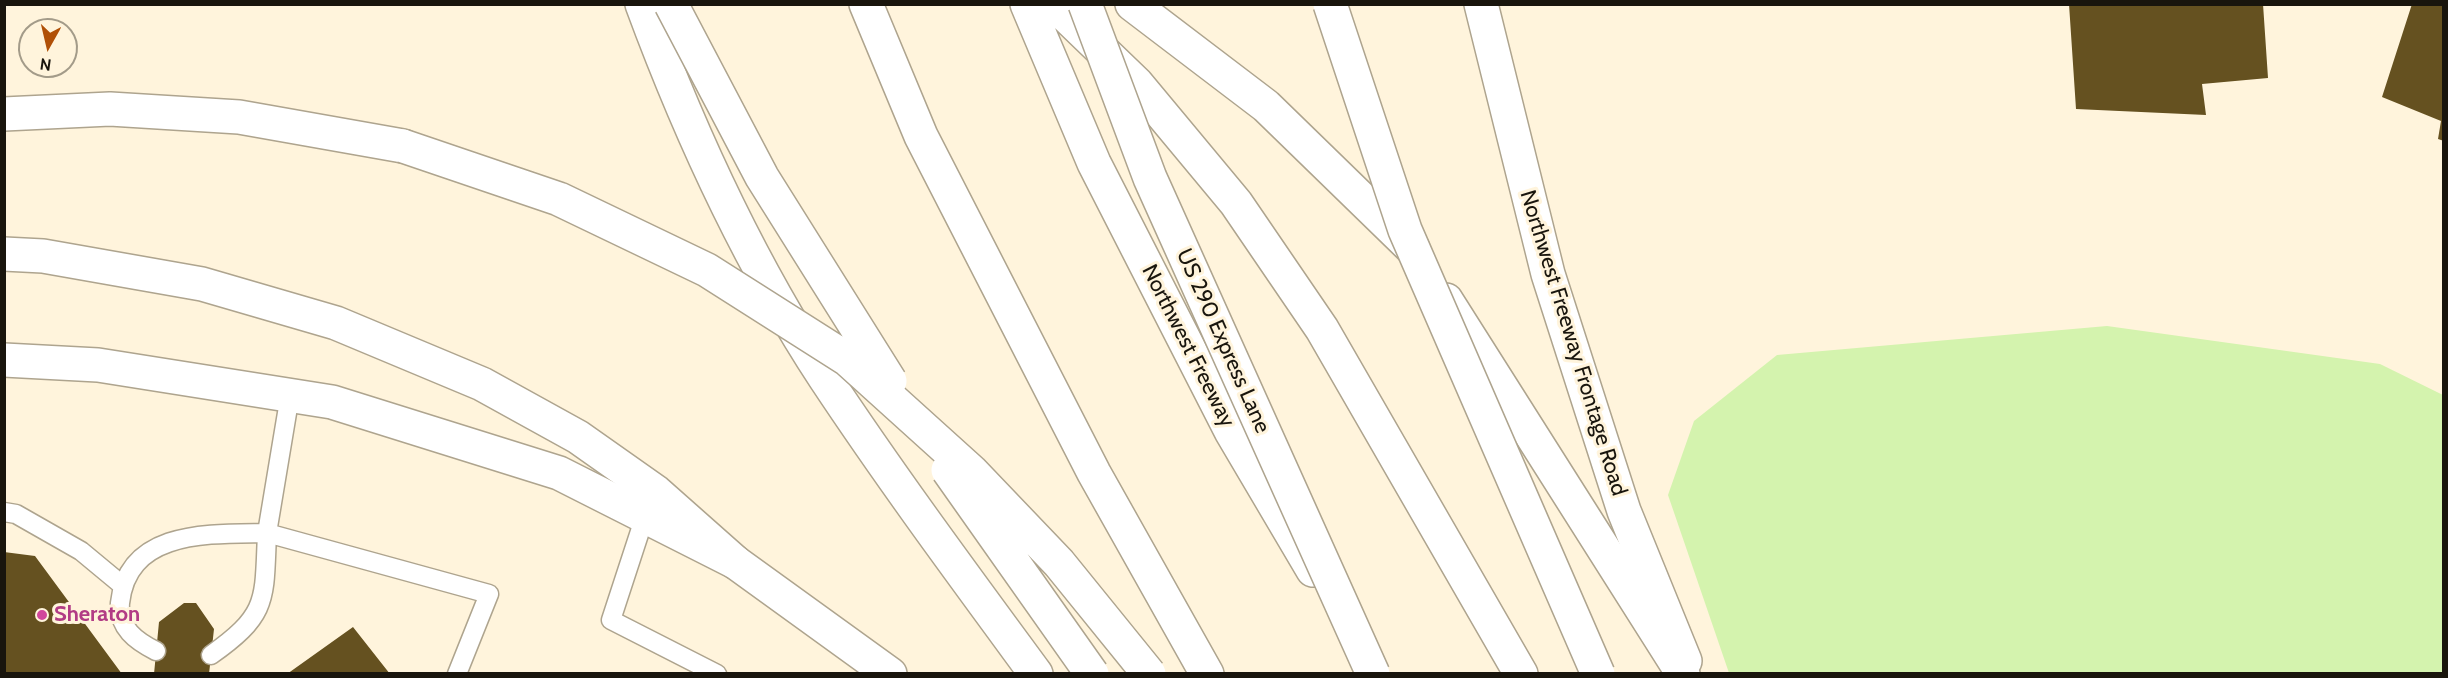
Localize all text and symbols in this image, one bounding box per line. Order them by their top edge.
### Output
north arrow [18,18,78,78]
text: N [39,54,53,75]
street label: Northwest Freeway Frontage Road [1514,187,1632,499]
street label: US 290 Express Lane [1170,245,1276,437]
street label: Northwest Freeway [1136,260,1240,432]
place label: Sheraton [54,602,140,628]
marker: Sheraton [35,608,49,622]

